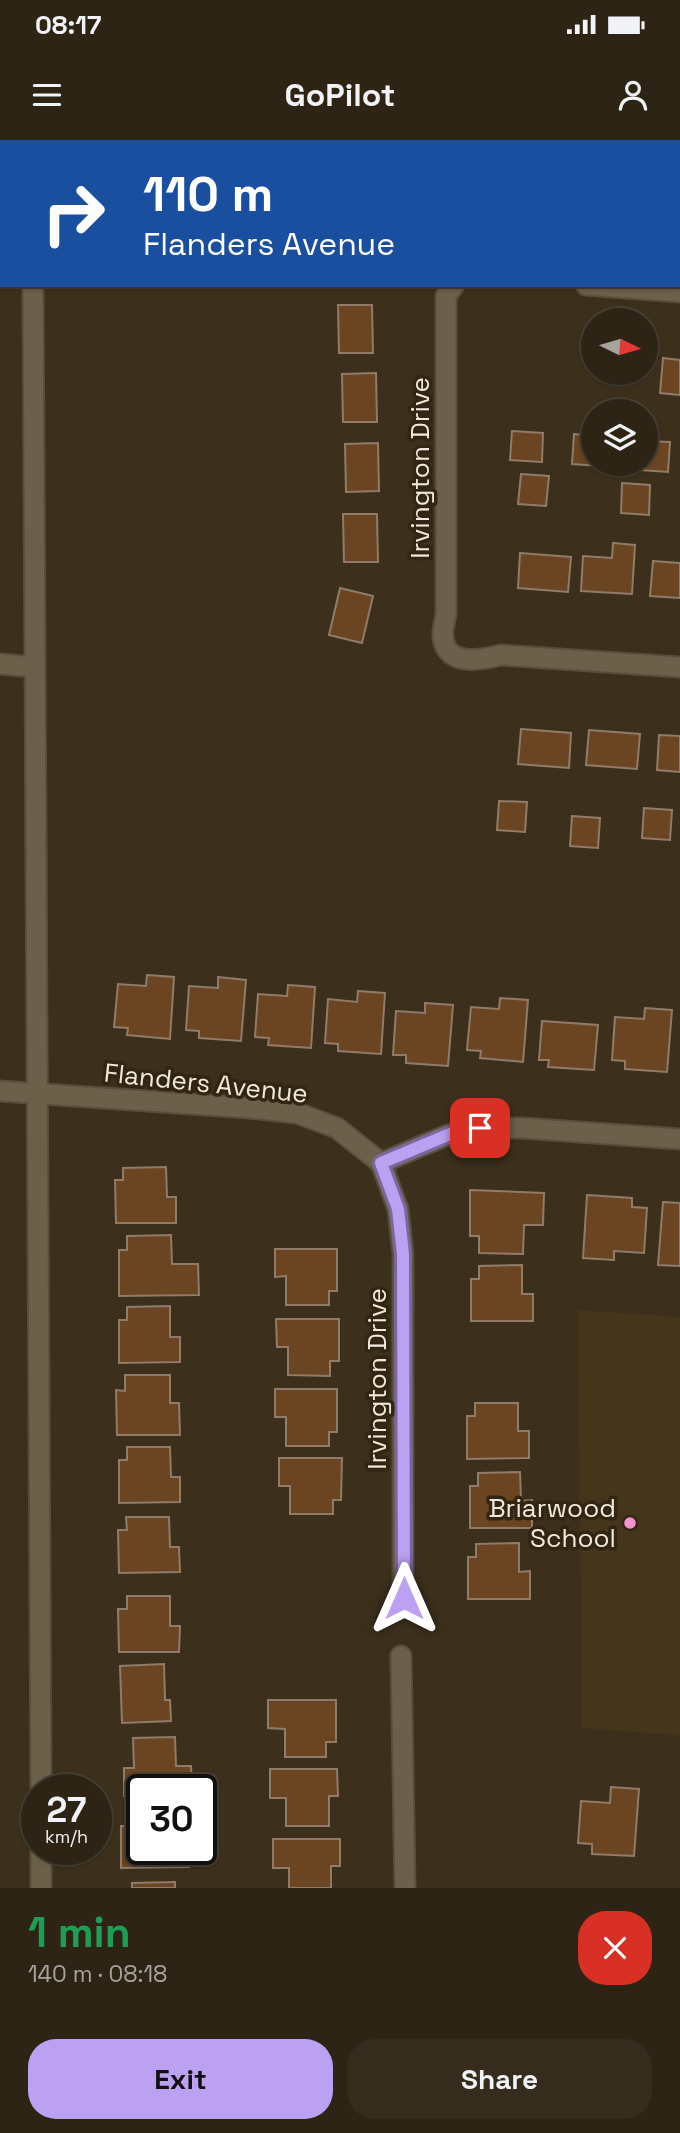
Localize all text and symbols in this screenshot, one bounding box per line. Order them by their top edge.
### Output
text: 08:17 [35,8,101,42]
text: GoPilot [285,75,395,115]
icon: menu [28,76,66,114]
icon: person [614,76,652,114]
text: 110 m [143,163,273,225]
icon: right [28,168,119,259]
text: Flanders Avenue [143,224,395,264]
north arrow [581,308,658,385]
map controls [581,308,658,476]
street label: Irvington Drive [403,377,437,559]
button: layers [581,399,658,476]
street label: Flanders Avenue [102,1055,310,1111]
pin [450,1098,510,1158]
icon: arrive [461,1109,499,1147]
street label: Irvington Drive [360,1288,394,1470]
place label: Briarwood School [488,1491,616,1555]
marker: Briarwood School [622,1515,638,1531]
position arrow [367,1561,441,1635]
speed limit sign: 30 [126,1774,217,1865]
text: 27 [47,1788,86,1832]
text: km/h [45,1825,88,1848]
text: 1 min [28,1906,131,1959]
button: close [578,1911,652,1985]
text: 140 m · 08:18 [28,1959,167,1989]
button: Exit [28,2039,333,2119]
button: Share [347,2039,652,2119]

